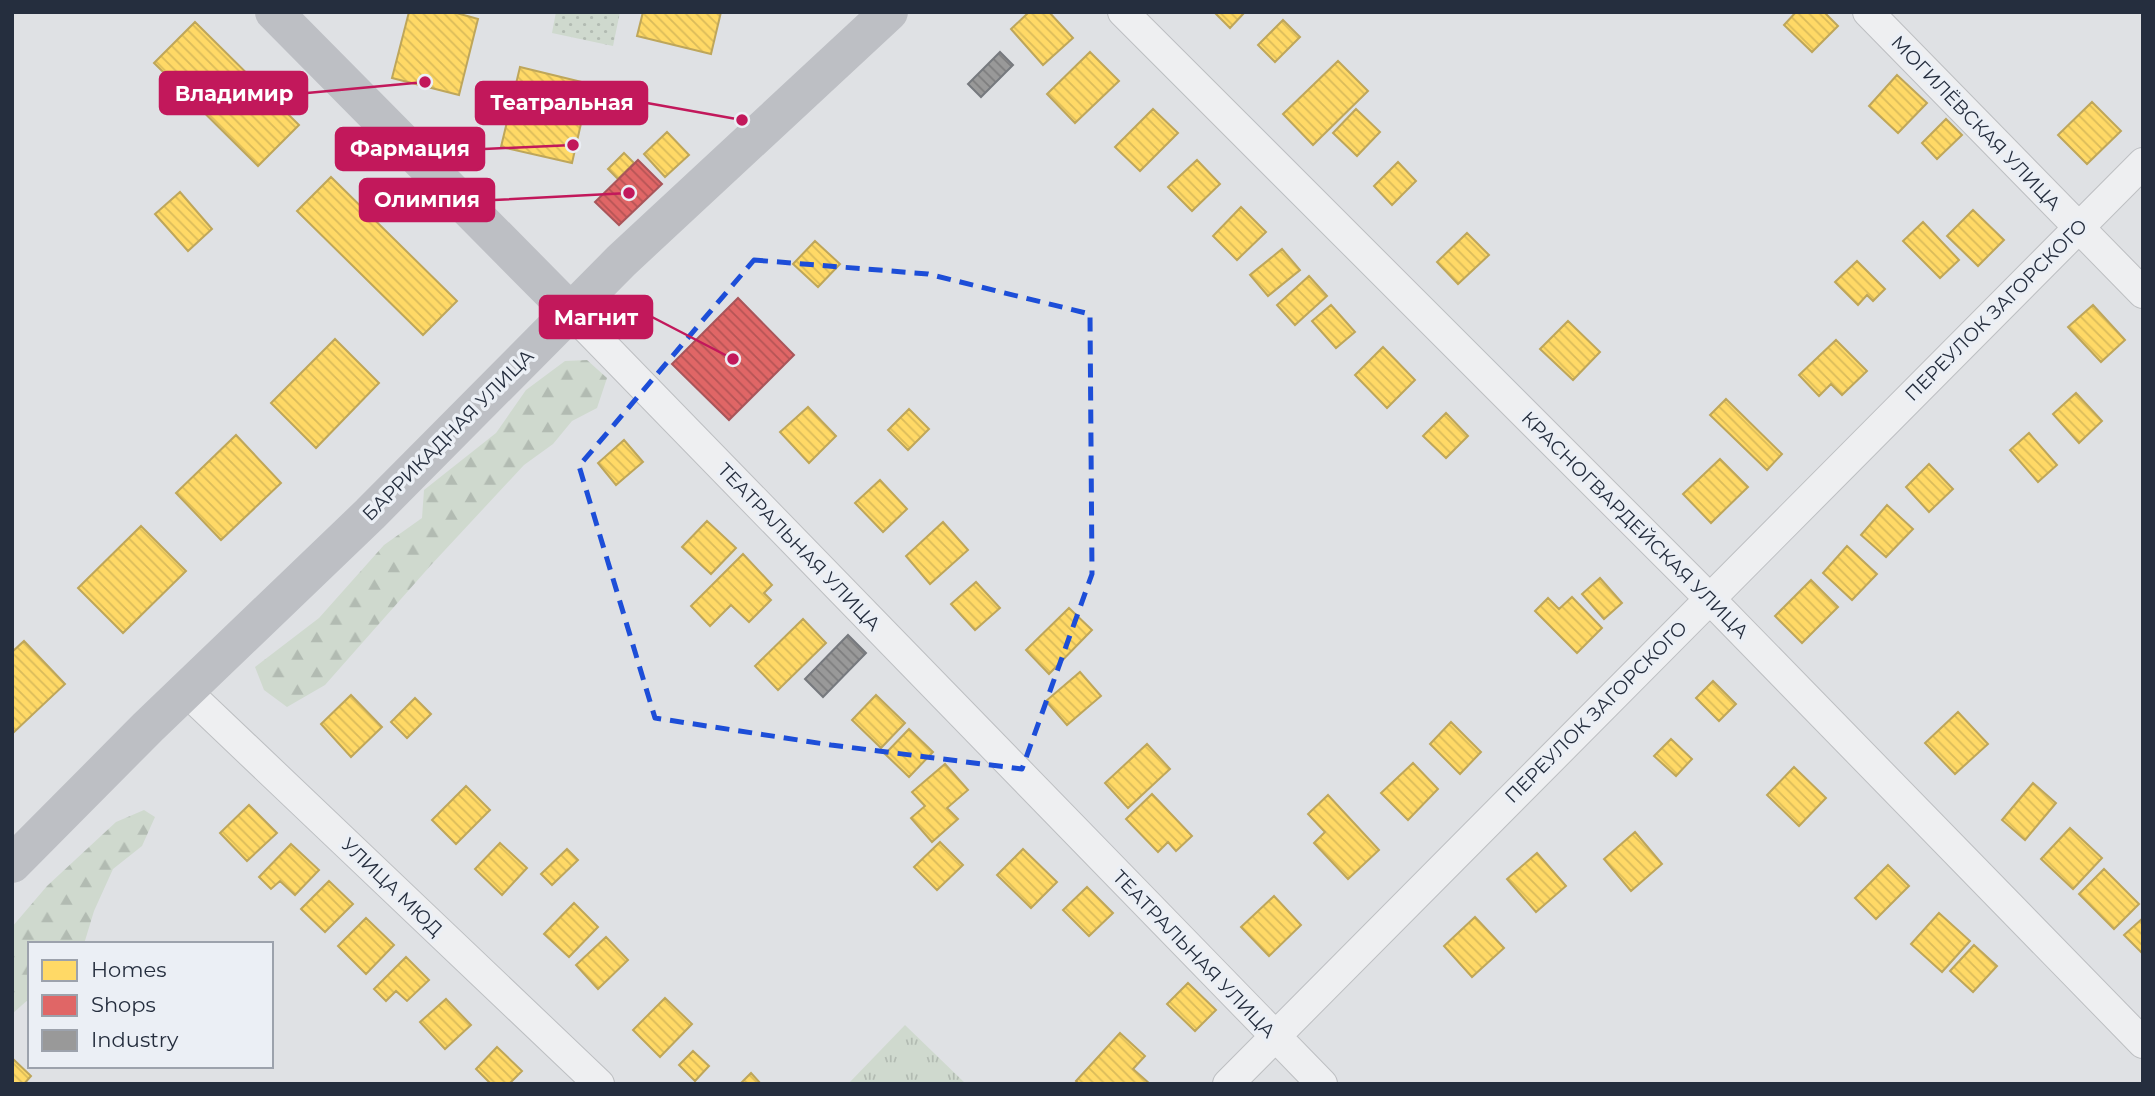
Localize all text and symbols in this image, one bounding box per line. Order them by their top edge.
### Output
street label: МОГИЛЁВСКАЯ УЛИЦА [1886,31,2066,215]
callout: Владимир [160,72,307,114]
text: Владимир [175,81,293,106]
callout: Театральная [476,82,647,124]
text: Театральная [490,90,634,115]
callout: Фармация [336,128,484,170]
text: Фармация [350,136,470,161]
callout: Олимпия [360,179,494,221]
text: Олимпия [374,187,480,212]
street label: ПЕРЕУЛОК ЗАГОРСКОГО [1900,214,2092,406]
callout: Магнит [540,296,652,338]
text: Магнит [554,305,639,330]
street label: БАРРИКАДНАЯ УЛИЦА [357,344,539,526]
street label: КРАСНОГВАРДЕЙСКАЯ УЛИЦА [1517,407,1753,643]
street label: ТЕАТРАЛЬНАЯ УЛИЦА [713,458,885,636]
street label: ПЕРЕУЛОК ЗАГОРСКОГО [1500,616,1692,808]
street label: УЛИЦА МЮД [337,833,447,941]
street label: ТЕАТРАЛЬНАЯ УЛИЦА [1108,865,1280,1043]
legend [28,942,273,1068]
text: Homes [91,957,166,982]
text: Shops [91,992,156,1017]
text: Industry [91,1027,179,1052]

